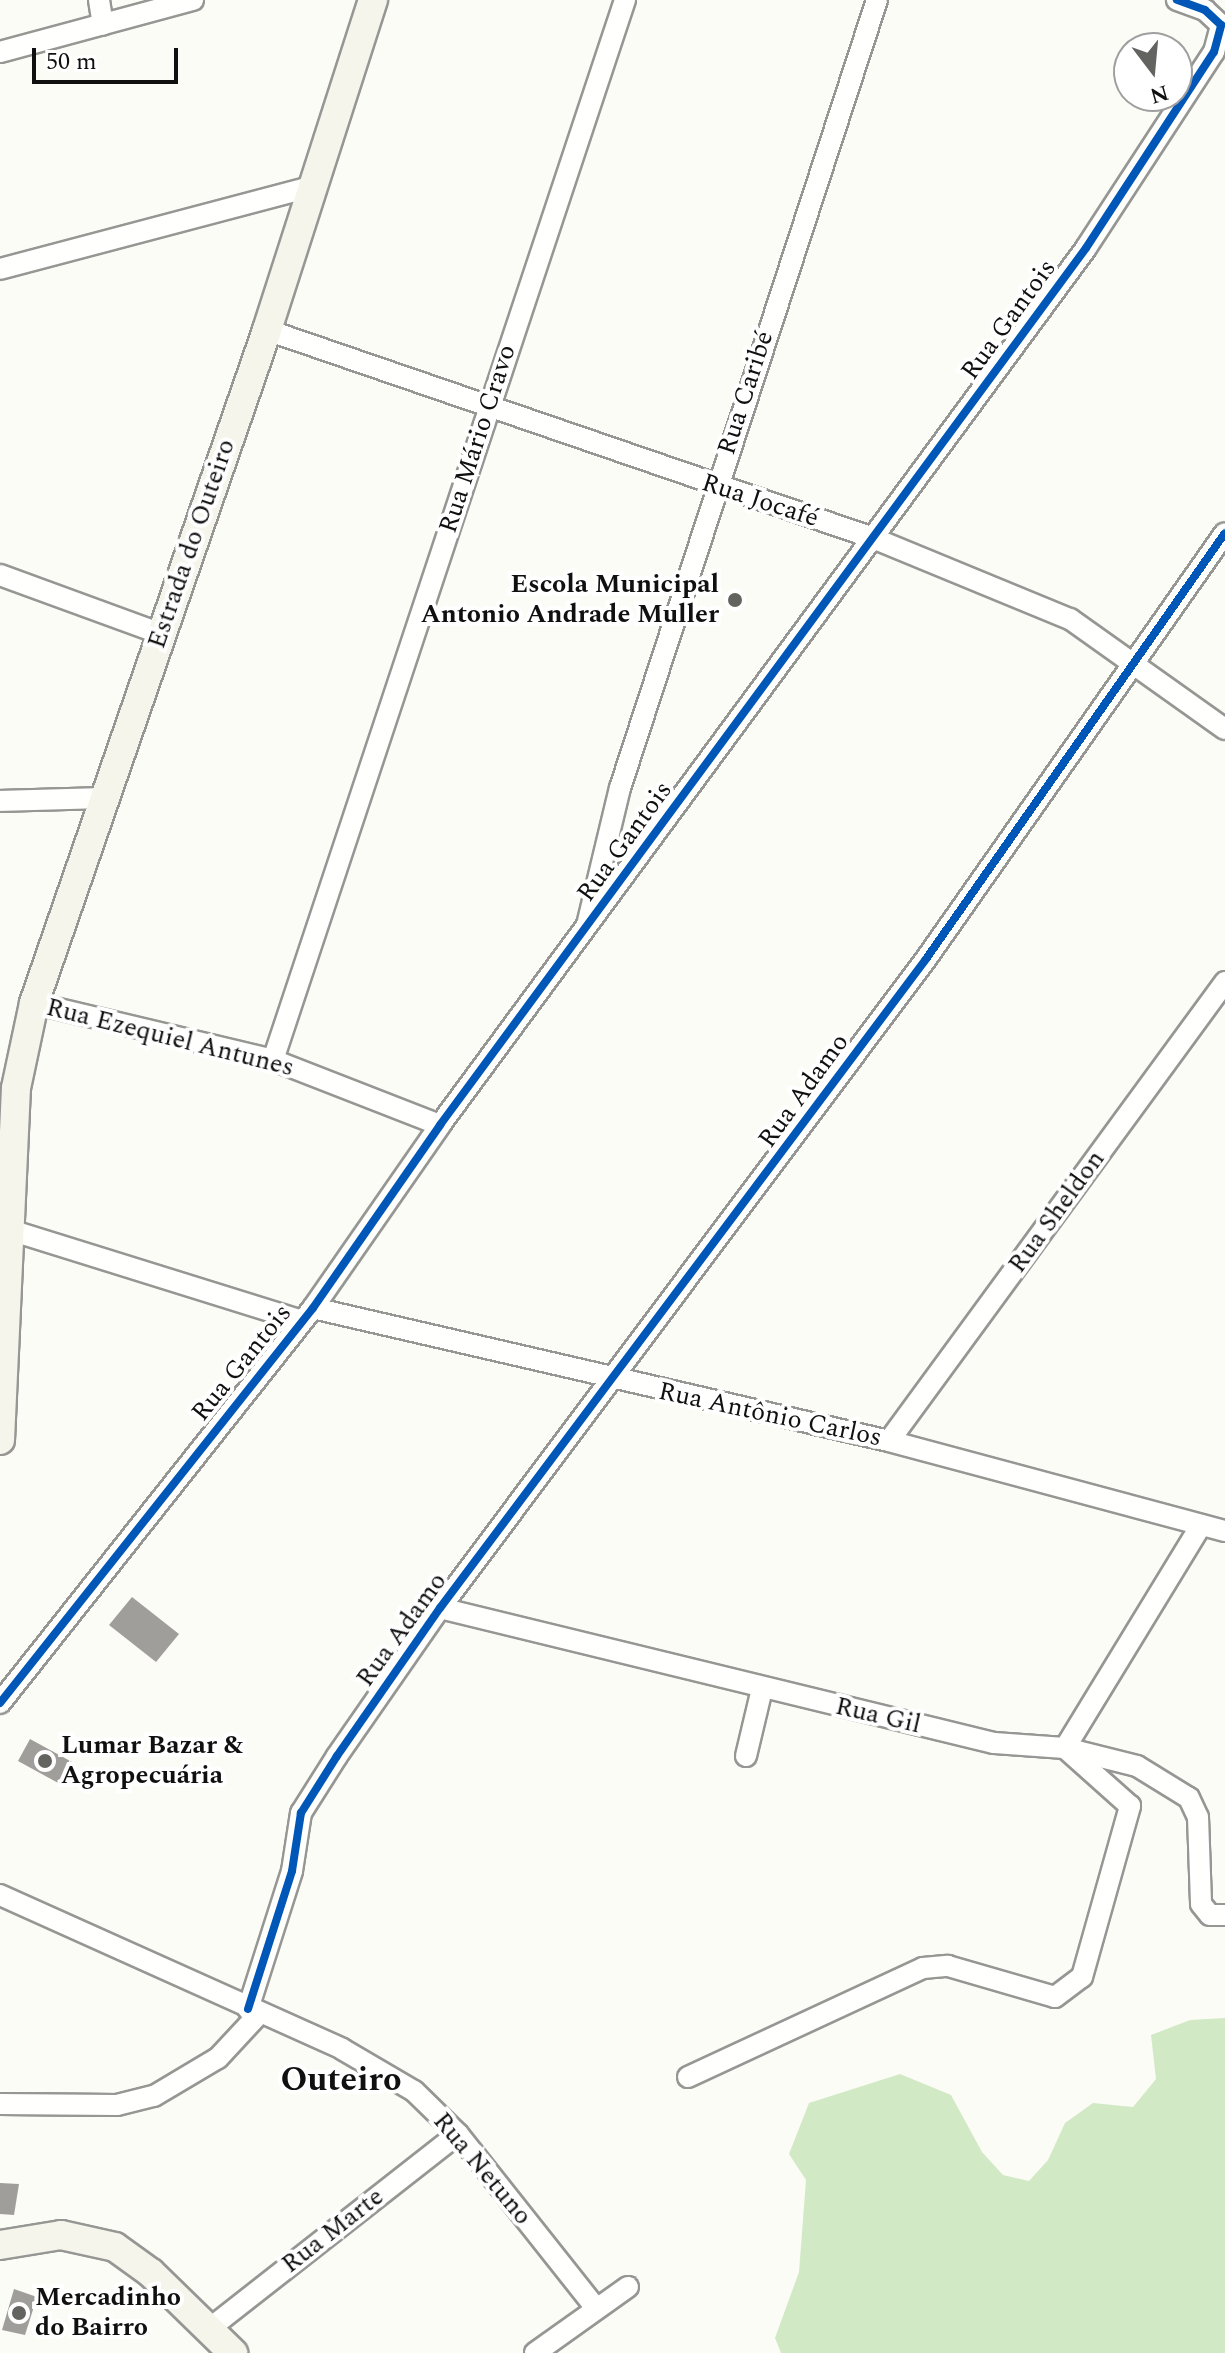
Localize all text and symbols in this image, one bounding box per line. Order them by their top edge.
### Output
scale bar [36,32,182,82]
north arrow [1113,32,1193,112]
text: 50 m [46,44,97,80]
text: N [1146,75,1172,112]
street label: Rua Gantois [955,254,1063,386]
street label: Rua Caribé [711,327,781,459]
street label: Rua Mário Cravo [433,341,523,537]
street label: Estrada do Outeiro [142,435,242,653]
street label: Rua Jocafé [698,467,822,535]
place label: Escola Municipal Antonio Andrade Muller [421,569,719,630]
marker: Escola Municipal Antonio Andrade Muller [726,591,744,609]
street label: Rua Gantois [571,776,679,908]
street label: Rua Ezequiel Antunes [43,992,297,1084]
street label: Rua Adamo [752,1028,856,1154]
street label: Rua Sheldon [1002,1145,1112,1279]
street label: Rua Gantois [185,1298,299,1428]
street label: Rua Antônio Carlos [656,1376,884,1454]
street label: Rua Adamo [350,1567,454,1693]
street label: Rua Gil [832,1691,924,1741]
place label: Lumar Bazar & Agropecuária [61,1730,243,1792]
marker: Lumar Bazar & Agropecuária [36,1752,54,1770]
district label: Outeiro [280,2061,402,2101]
street label: Rua Netuno [426,2106,538,2232]
street label: Rua Marte [276,2182,390,2280]
place label: Mercadinho do Bairro [35,2282,181,2344]
marker: Mercadinho do Bairro [10,2304,28,2322]

